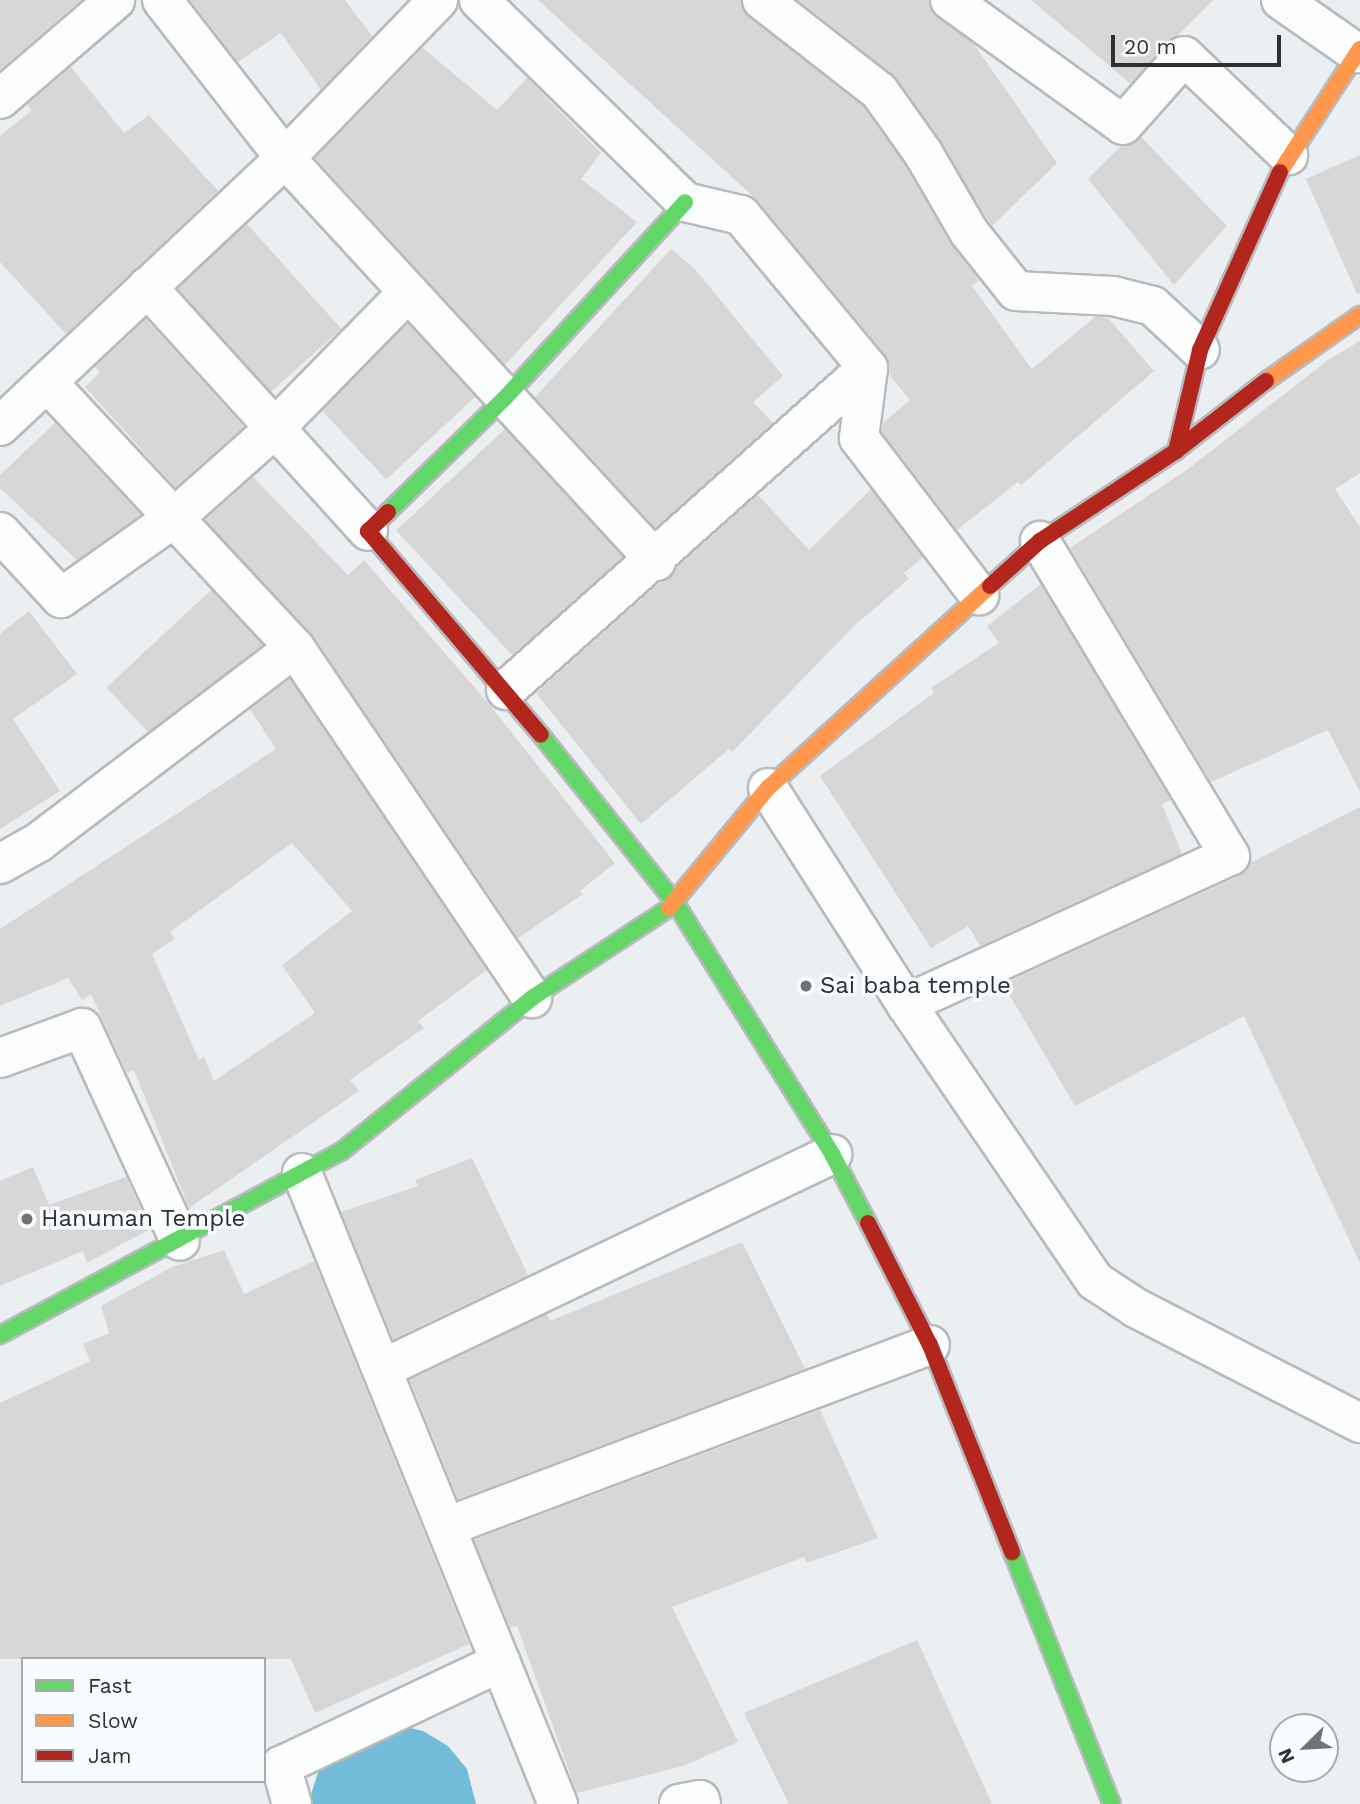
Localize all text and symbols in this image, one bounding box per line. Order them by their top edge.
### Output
scale bar [1115,21,1285,65]
text: 20 m [1124,34,1176,59]
place label: Sai baba temple [820,972,1012,1000]
marker: Sai baba temple [798,978,814,994]
place label: Hanuman Temple [41,1205,246,1233]
marker: Hanuman Temple [19,1211,35,1227]
legend [21,1657,266,1783]
text: Fast [88,1673,132,1698]
text: Slow [88,1708,138,1733]
north arrow [1269,1713,1339,1783]
text: Jam [88,1743,131,1768]
text: N [1273,1745,1300,1767]

